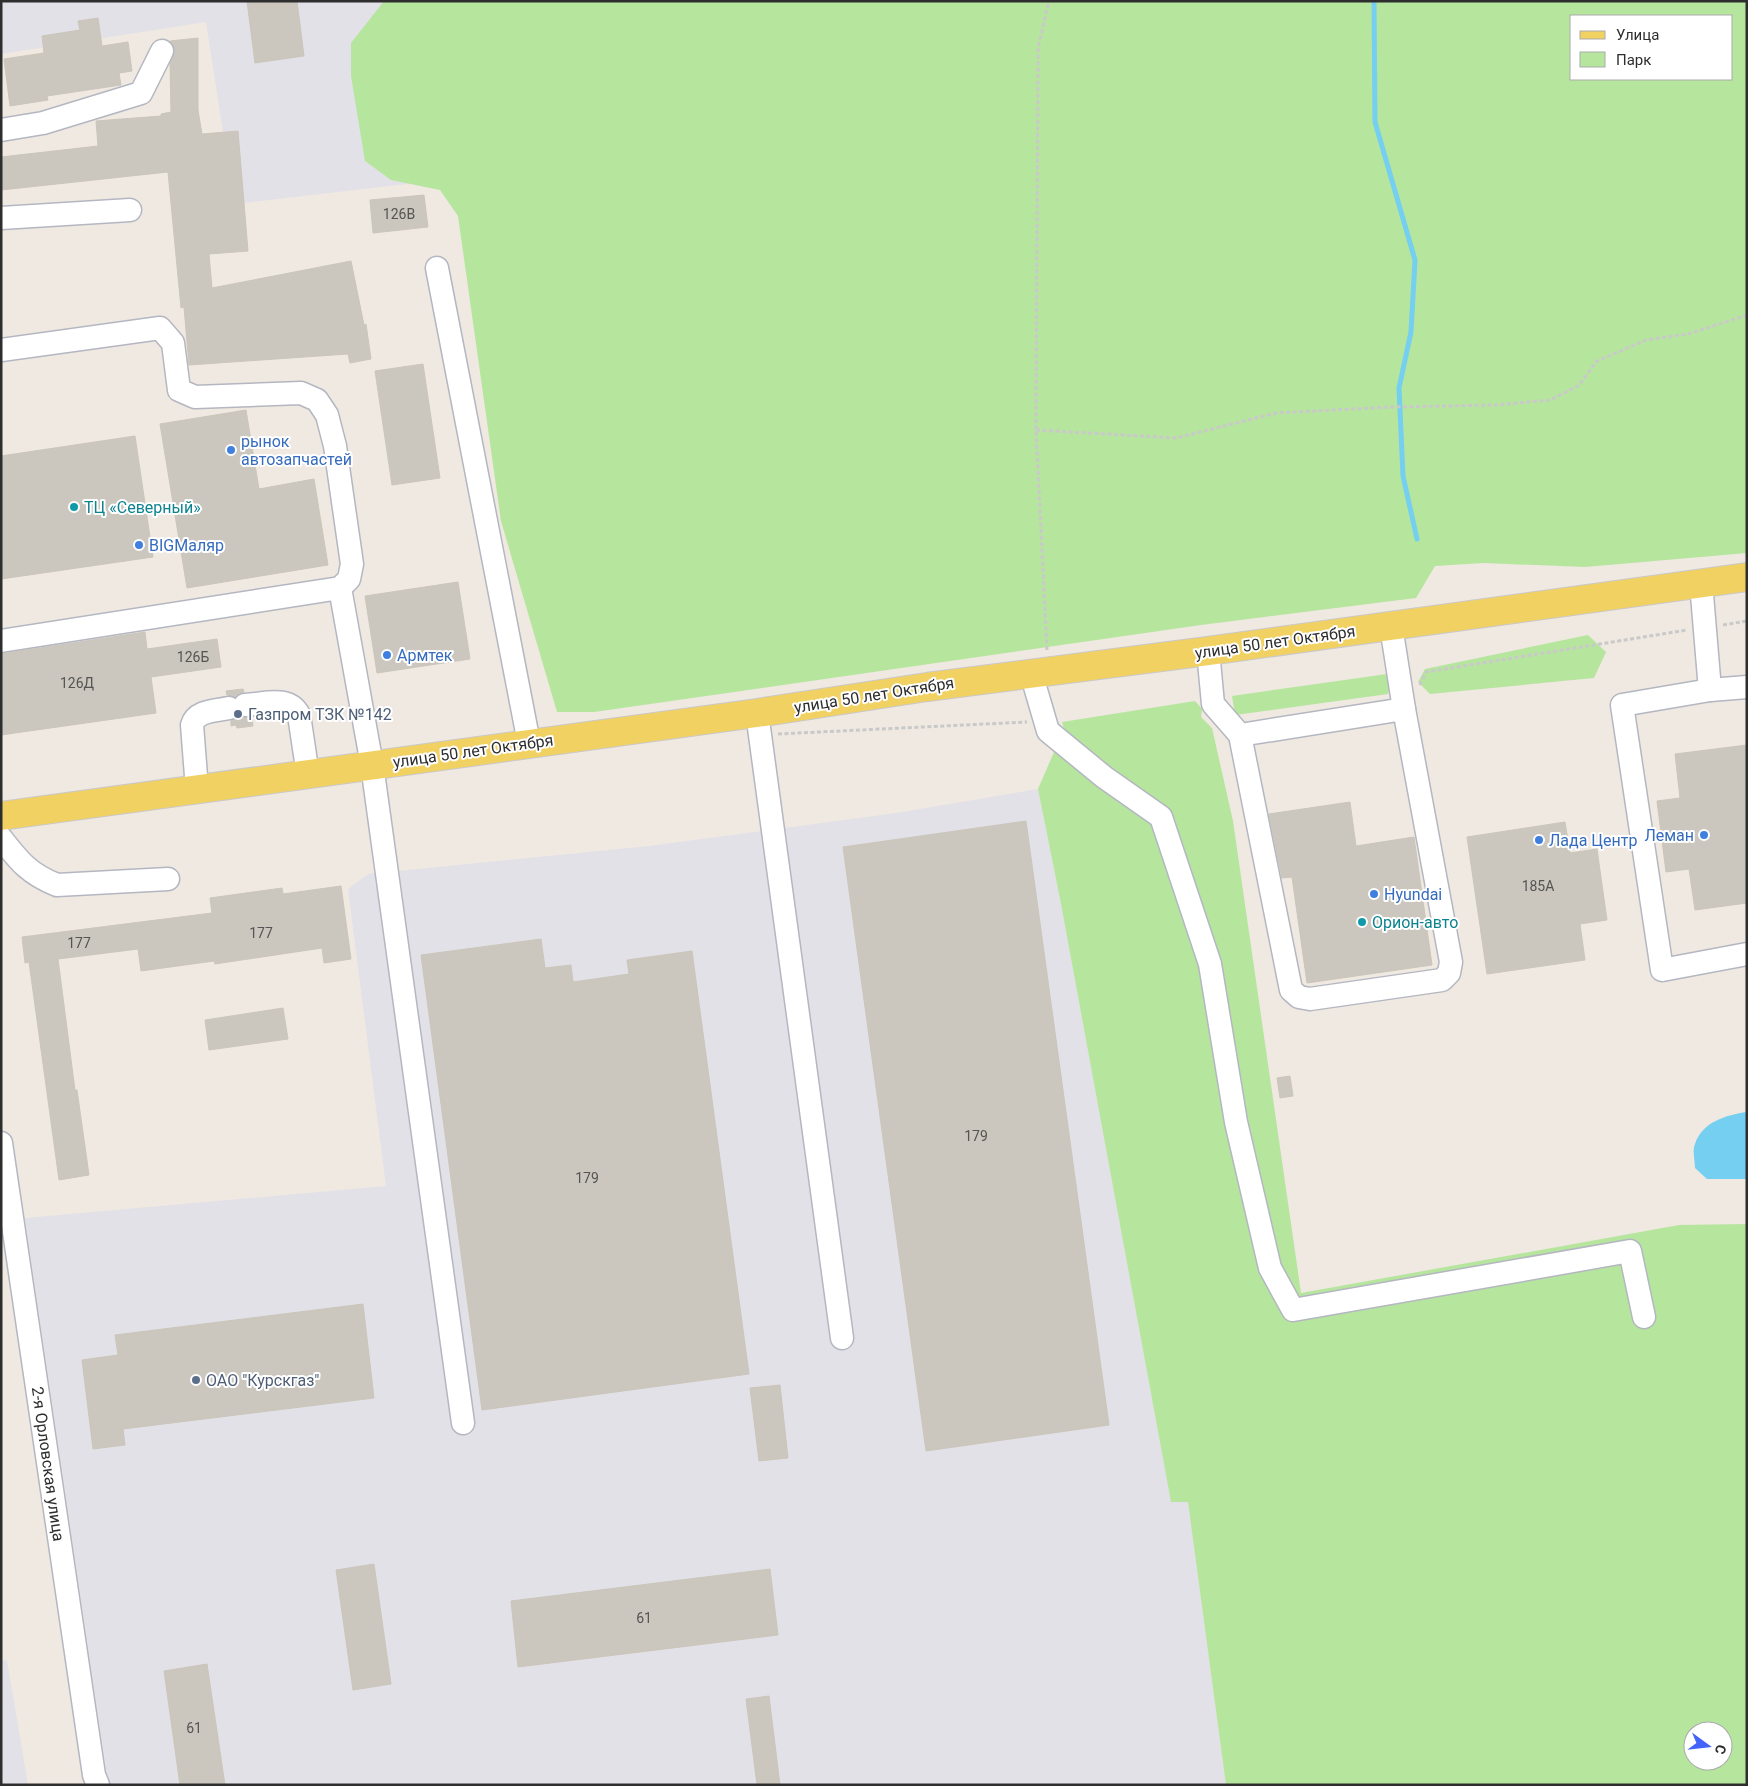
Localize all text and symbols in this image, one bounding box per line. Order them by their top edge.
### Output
legend [1570,15,1733,80]
text: Улица [1616,26,1659,44]
text: Парк [1616,51,1651,69]
house number: 126В [383,206,415,222]
place label: рынок автозапчастей [241,432,352,469]
marker: рынок автозапчастей [225,444,237,456]
place label: ТЦ «Северный» [84,498,201,517]
marker: ТЦ «Северный» [68,501,80,513]
place label: BIGМаляр [149,536,224,555]
marker: BIGМаляр [133,539,145,551]
street label: улица 50 лет Октября [1194,621,1356,663]
place label: Армтек [397,646,453,665]
house number: 126Б [177,649,209,665]
marker: Армтек [381,649,393,661]
street label: улица 50 лет Октября [793,673,955,717]
house number: 126Д [60,675,95,691]
place label: Газпром ТЗК №142 [248,705,392,724]
marker: Газпром ТЗК №142 [232,708,244,720]
street label: улица 50 лет Октября [392,730,554,772]
place label: Леман [1644,826,1694,845]
marker: Леман [1698,829,1710,841]
place label: Лада Центр [1549,831,1637,850]
marker: Лада Центр [1533,834,1545,846]
house number: 185А [1522,878,1554,894]
place label: Hyundai [1384,885,1442,904]
marker: Hyundai [1368,888,1380,900]
place label: Орион-авто [1372,913,1458,932]
marker: Орион-авто [1356,916,1368,928]
house number: 177 [249,925,273,941]
house number: 177 [67,935,91,951]
house number: 179 [964,1128,988,1144]
house number: 179 [575,1170,599,1186]
place label: ОАО "Курскгаз" [206,1371,319,1390]
marker: ОАО "Курскгаз" [190,1374,202,1386]
street label: 2-я Орловская улица [28,1385,68,1543]
house number: 61 [636,1610,652,1626]
house number: 61 [186,1720,202,1736]
north arrow [1683,1721,1733,1771]
text: С [1712,1743,1729,1756]

